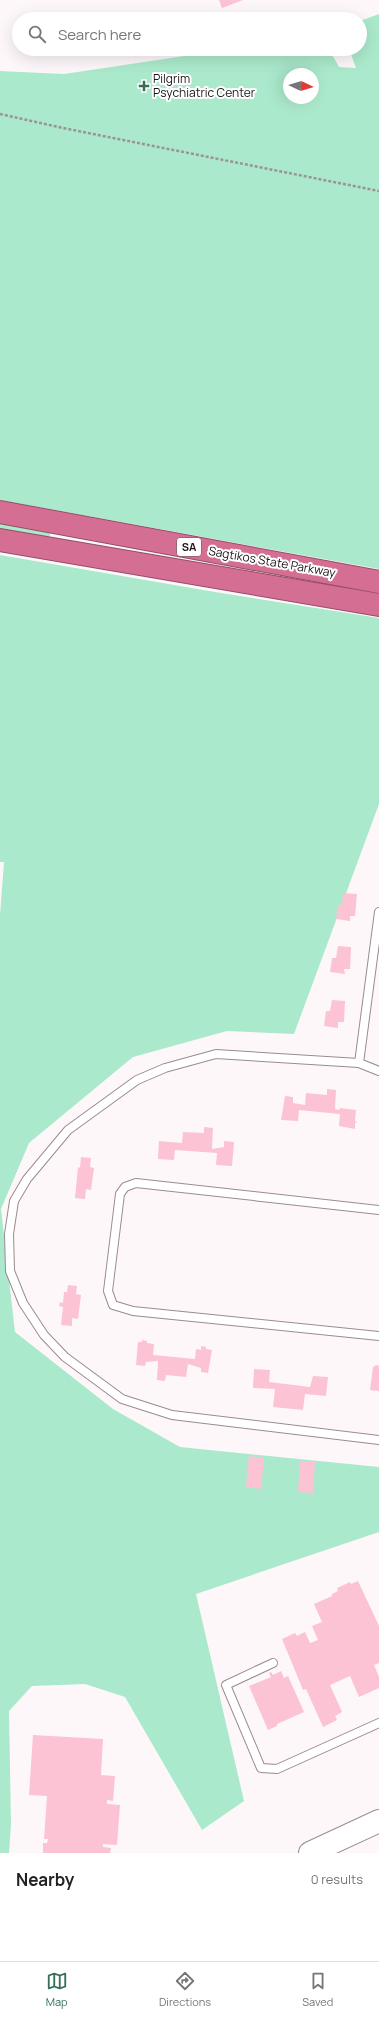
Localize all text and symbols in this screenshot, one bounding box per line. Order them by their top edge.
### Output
search box [12,12,367,56]
icon: search [26,23,48,45]
text: Search here [58,24,141,45]
north arrow [283,68,319,104]
place label: Pilgrim Psychiatric Center [153,70,256,101]
marker: Pilgrim Psychiatric Center [138,80,150,92]
road number: SA [177,538,201,556]
street label: Sagtikos State Parkway [207,542,338,581]
text: Nearby [16,1868,74,1891]
text: 0 results [311,1870,363,1888]
tab: Map [46,1970,68,2009]
tab: Directions [159,1970,211,2009]
tab: Saved [302,1970,333,2009]

